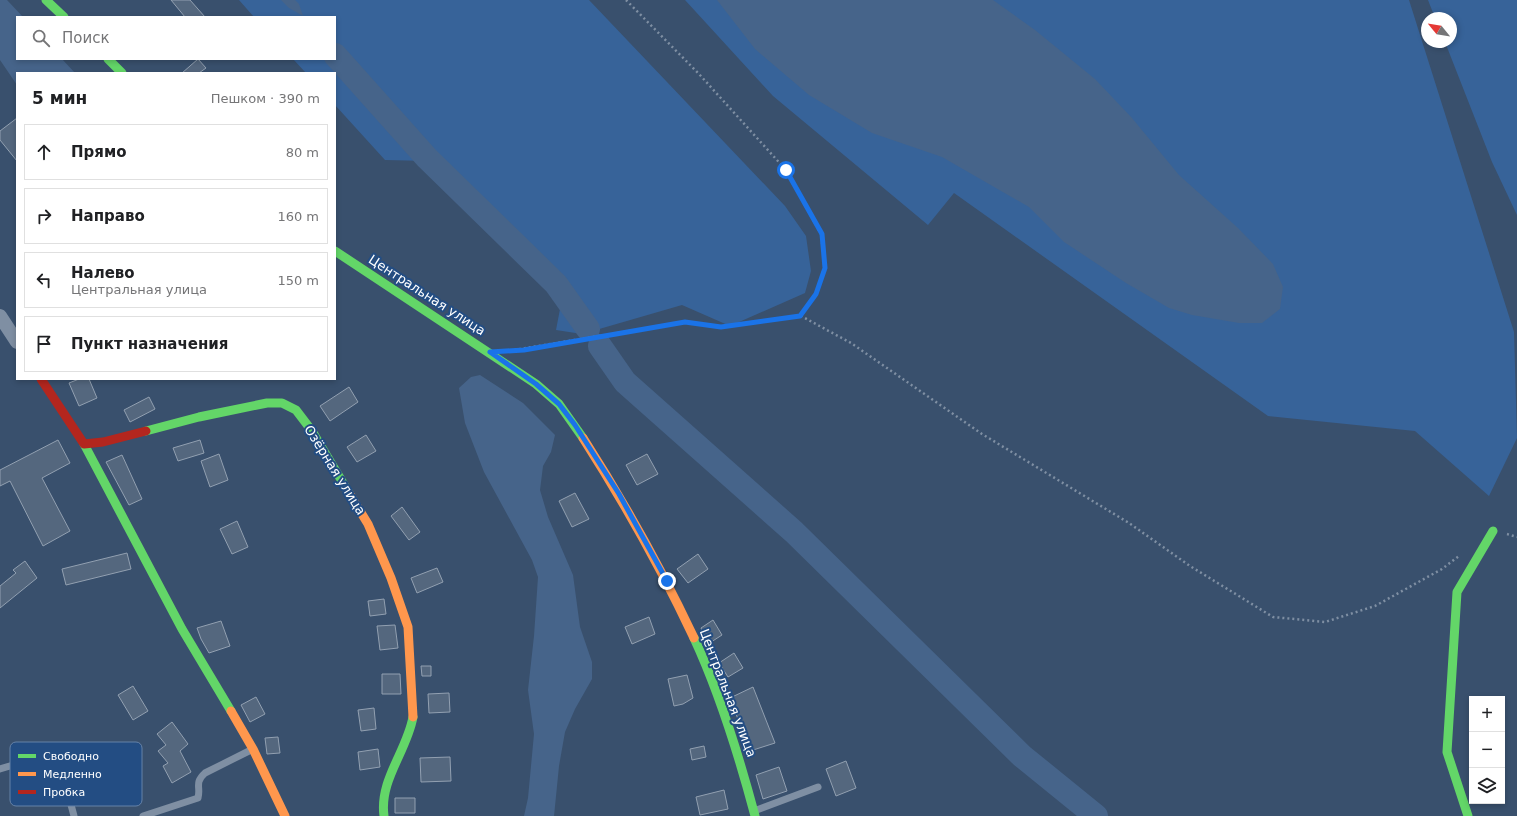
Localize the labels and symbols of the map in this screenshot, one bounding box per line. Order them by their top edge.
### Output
north arrow [1421,12,1457,48]
route start [777,161,795,179]
street label: Центральная улица [366,252,488,338]
street label: Озёрная улица [301,422,369,518]
route end [658,572,676,590]
street label: Центральная улица [697,627,759,759]
legend [10,742,142,806]
text: Свободно [43,750,99,763]
text: Медленно [43,768,102,781]
text: Пробка [43,786,85,799]

